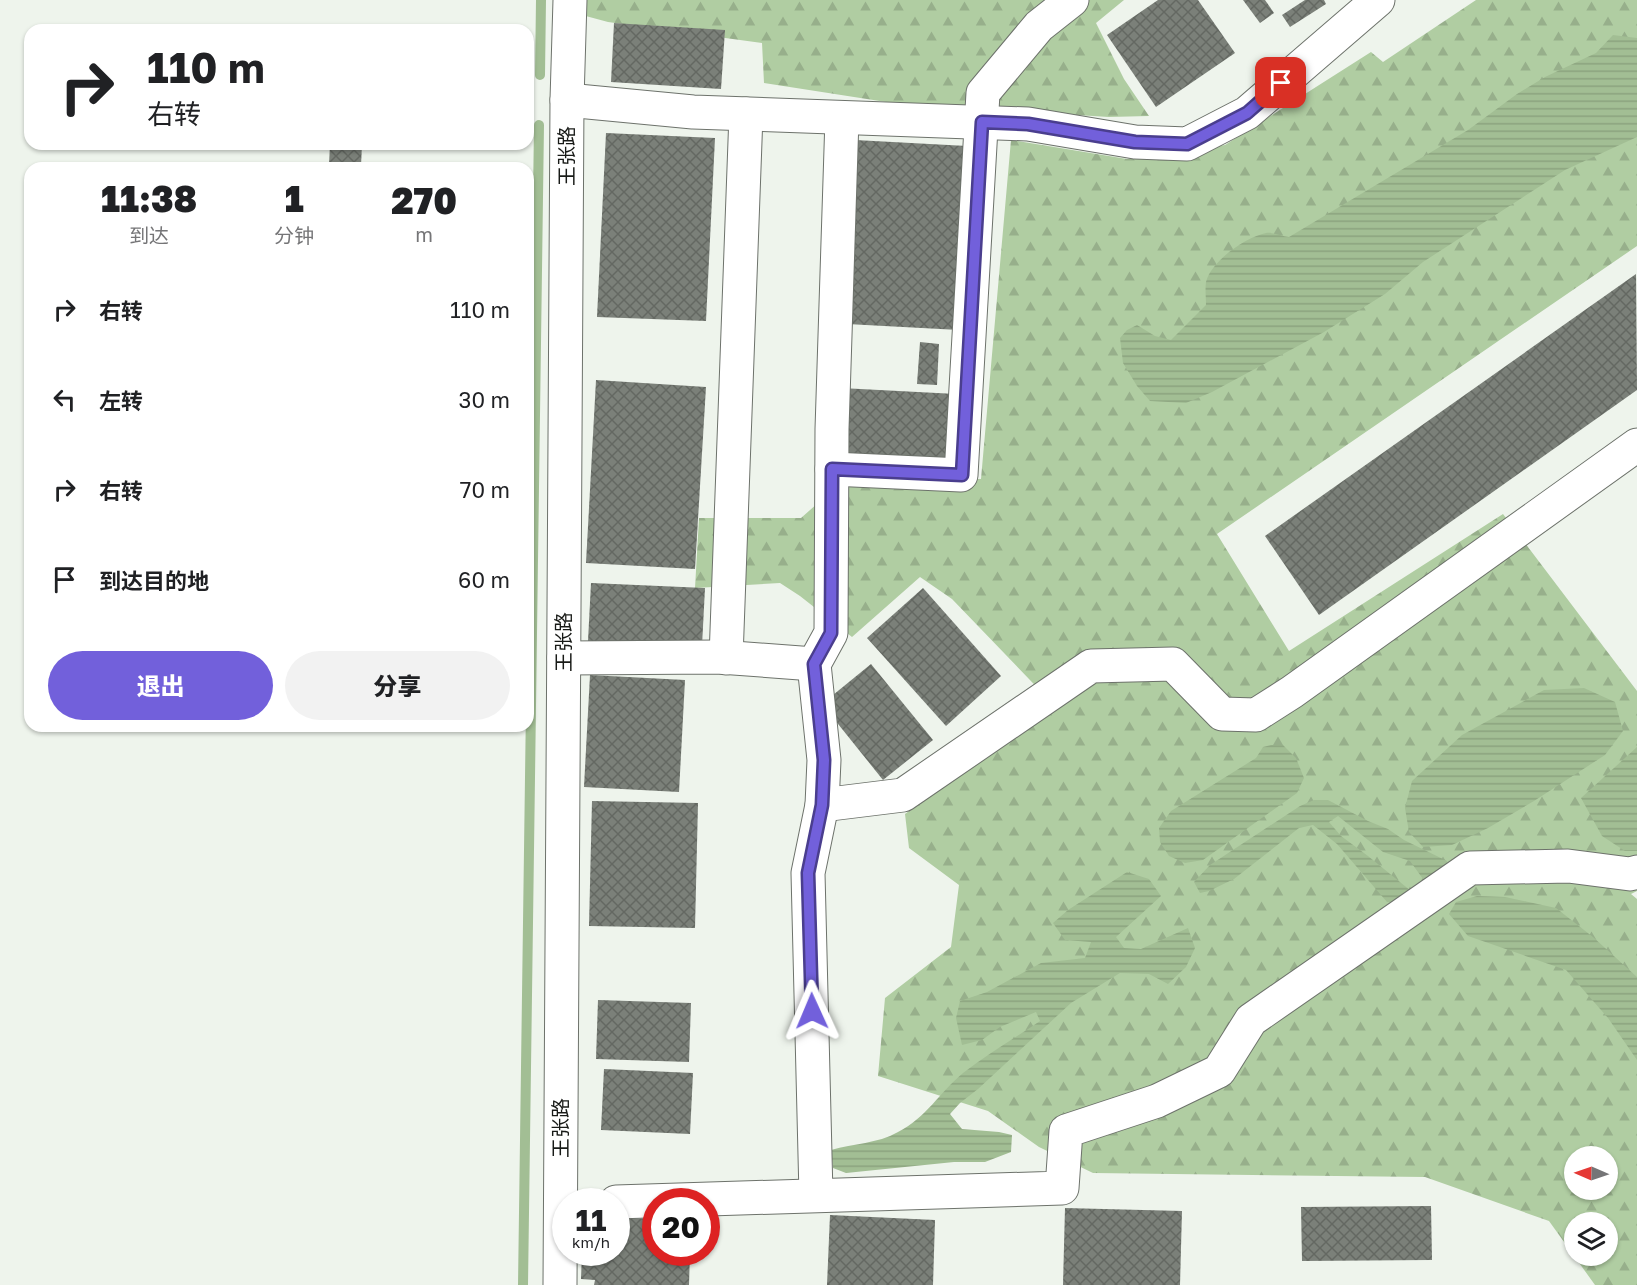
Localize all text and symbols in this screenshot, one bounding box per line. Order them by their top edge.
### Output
text: 110 m [147,42,265,92]
icon: right [48,48,126,126]
pin [1255,57,1306,108]
icon: arrive [1264,66,1297,99]
text: 右转 [147,98,201,130]
street label: 王张路 [554,126,578,186]
text: 11:38 [101,177,197,220]
text: 1 [285,177,304,220]
text: 270 [391,179,457,222]
text: m [415,222,433,246]
text: 到达 [129,223,169,247]
text: 分钟 [274,223,314,247]
icon: right [48,293,81,326]
text: 110 m [450,296,510,323]
text: 右转 [99,297,143,324]
icon: left [48,383,81,416]
text: 30 m [459,386,510,413]
text: 左转 [99,387,143,414]
icon: right [48,473,81,506]
text: 70 m [460,476,510,503]
text: 右转 [99,477,143,504]
icon: arrive [48,563,81,596]
text: 60 m [458,566,510,593]
text: 到达目的地 [99,567,209,594]
street label: 王张路 [551,612,575,672]
button: 退出 [48,651,273,720]
button: 分享 [285,651,510,720]
position arrow [780,979,844,1043]
street label: 王张路 [548,1098,572,1158]
north arrow [1564,1146,1618,1200]
map controls [1564,1146,1618,1266]
speed limit sign: 20 [642,1188,720,1266]
text: 11 [576,1202,606,1238]
button: layers [1564,1212,1618,1266]
text: km/h [572,1233,610,1251]

